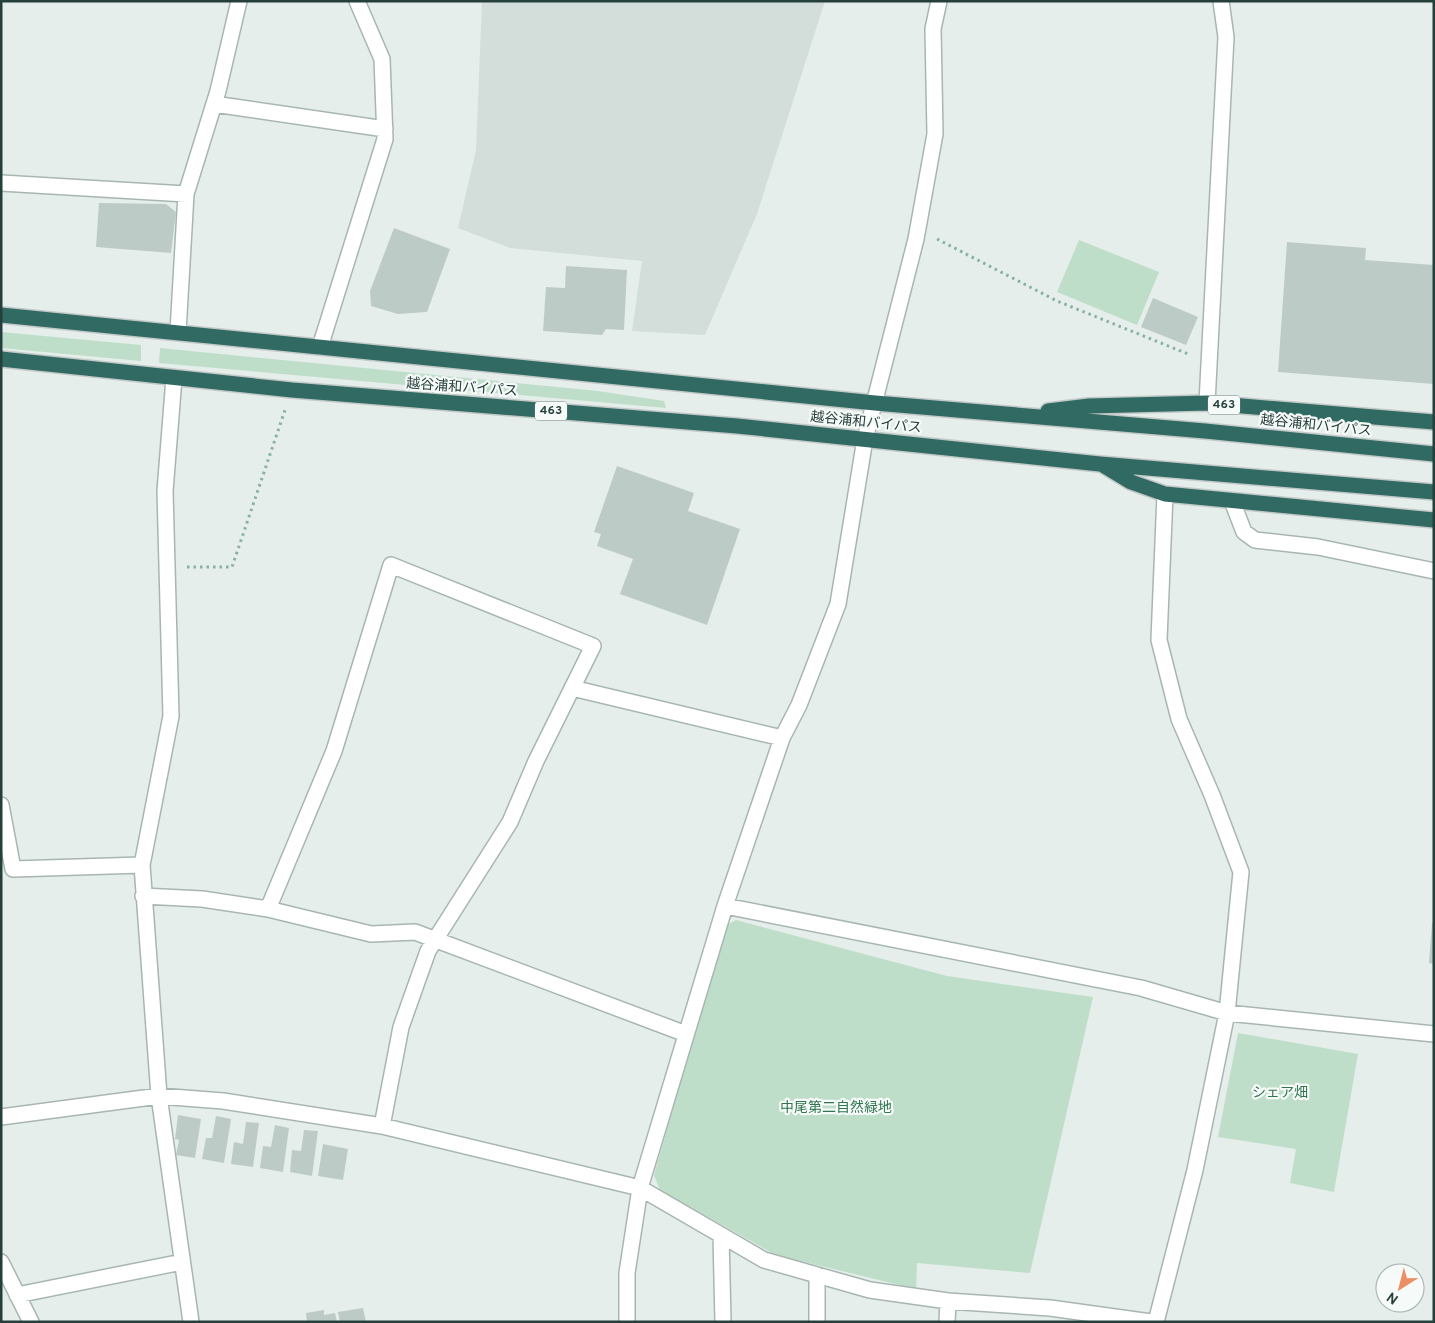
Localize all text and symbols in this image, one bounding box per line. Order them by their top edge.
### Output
street label: 越谷浦和バイパス [406,376,518,400]
road number: 463 [1208,396,1240,414]
road number: 463 [535,402,567,421]
street label: 越谷浦和バイパス [810,409,922,437]
street label: 越谷浦和バイパス [1260,412,1372,440]
park label: シェア畑 [1252,1085,1308,1102]
park label: 中尾第二自然緑地 [780,1099,892,1117]
north arrow [1375,1263,1425,1313]
text: N [1384,1287,1402,1307]

